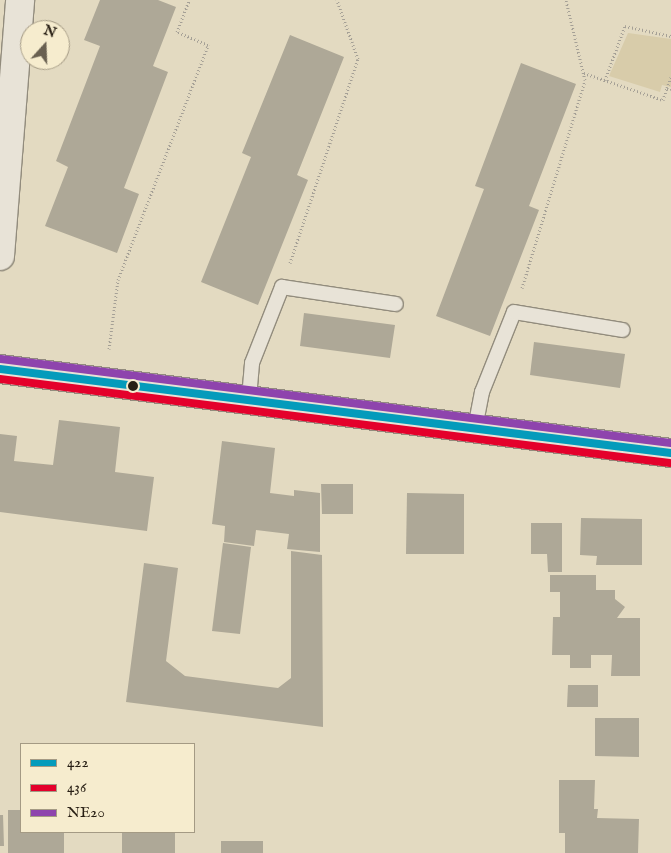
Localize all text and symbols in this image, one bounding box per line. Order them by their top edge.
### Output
north arrow [20,20,70,70]
text: N [41,21,59,42]
unlabelled marker [128,381,138,391]
legend [20,743,195,833]
text: 422 [67,753,88,772]
text: 436 [67,778,86,797]
text: NE20 [67,803,105,822]

